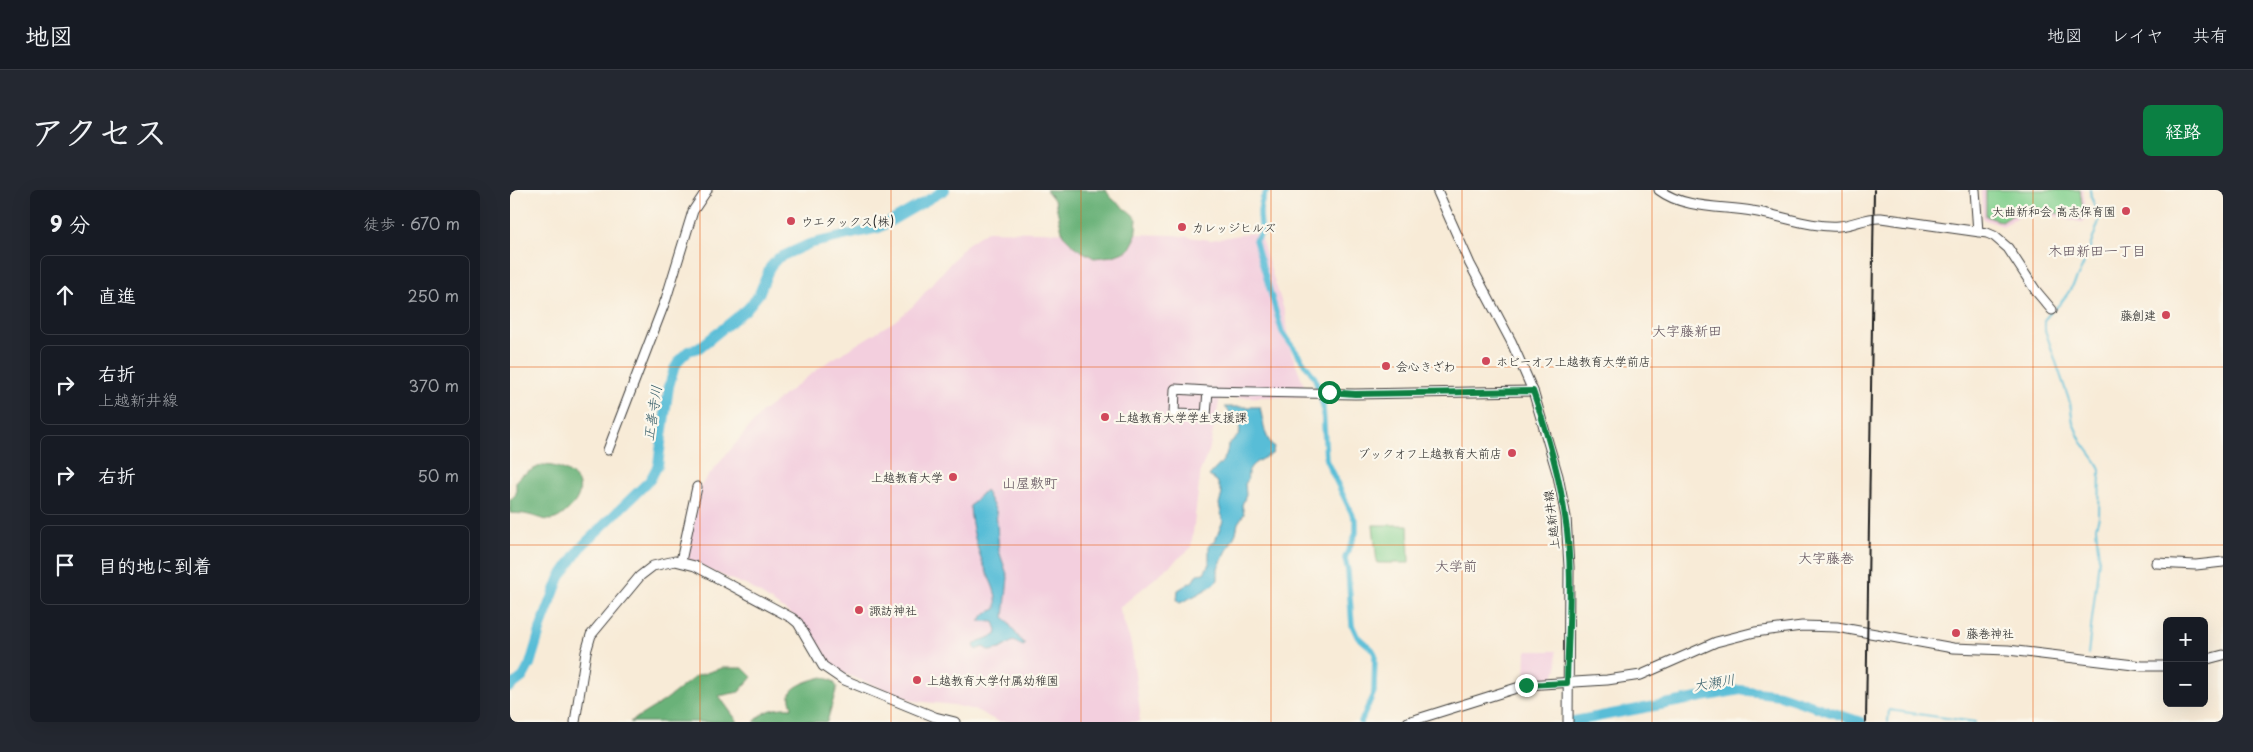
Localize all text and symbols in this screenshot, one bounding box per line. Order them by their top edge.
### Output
text: 地図 [25,17,73,53]
text: 地図 [2047,21,2083,48]
text: レイヤ [2111,21,2164,48]
text: 共有 [2192,21,2228,48]
text: アクセス [30,104,168,157]
button: 経路 [2143,105,2223,156]
place label: 大曲新和会 高志保育園 [1992,202,2116,220]
marker: 大曲新和会 高志保育園 [2120,205,2132,217]
text: 9 分 [50,207,90,239]
text: 徒歩 · 670 m [364,211,460,235]
place label: ウエタックス(株) [801,212,894,230]
marker: ウエタックス(株) [785,215,797,227]
place label: カレッジヒルズ [1192,218,1276,236]
marker: カレッジヒルズ [1176,221,1188,233]
district label: 木田新田一丁目 [2048,240,2146,261]
icon: ahead [51,281,79,309]
text: 直進 [98,281,136,309]
text: 250 m [408,283,459,307]
place label: 藤創建 [2120,306,2156,324]
marker: 藤創建 [2160,309,2172,321]
district label: 大字藤新田 [1652,320,1722,341]
place label: ホビーオフ上越教育大学前店 [1496,352,1651,370]
marker: ホビーオフ上越教育大学前店 [1480,355,1492,367]
place label: 会心きざわ [1396,357,1456,375]
text: 右折 [98,359,136,387]
marker: 会心きざわ [1380,360,1392,372]
icon: right [51,371,79,399]
text: 370 m [409,373,459,397]
route start [1318,381,1341,404]
water label: 正善寺川 [637,384,667,442]
text: 上越新井線 [98,387,178,411]
place label: 上越教育大学学生支援課 [1115,408,1247,426]
marker: 上越教育大学学生支援課 [1099,411,1111,423]
place label: ブックオフ上越教育大前店 [1358,444,1502,462]
marker: ブックオフ上越教育大前店 [1506,447,1518,459]
icon: right [51,461,79,489]
text: 右折 [98,461,136,489]
text: 50 m [418,463,459,487]
place label: 上越教育大学 [871,468,943,486]
marker: 上越教育大学 [947,471,959,483]
district label: 山屋敷町 [1002,472,1058,493]
street label: 上越新井線 [1538,489,1564,551]
district label: 大字藤巻 [1798,547,1854,568]
icon: arrive [51,551,79,579]
text: 目的地に到着 [98,551,212,579]
district label: 大学前 [1435,555,1477,576]
place label: 諏訪神社 [869,601,917,619]
marker: 諏訪神社 [853,604,865,616]
map controls [2163,617,2208,707]
button: + [2163,617,2208,662]
place label: 藤巻神社 [1966,624,2014,642]
marker: 藤巻神社 [1950,627,1962,639]
button: − [2163,662,2208,707]
water label: 大瀬川 [1692,668,1736,696]
place label: 上越教育大学付属幼稚園 [927,671,1059,689]
marker: 上越教育大学付属幼稚園 [911,674,923,686]
route end [1515,674,1538,697]

